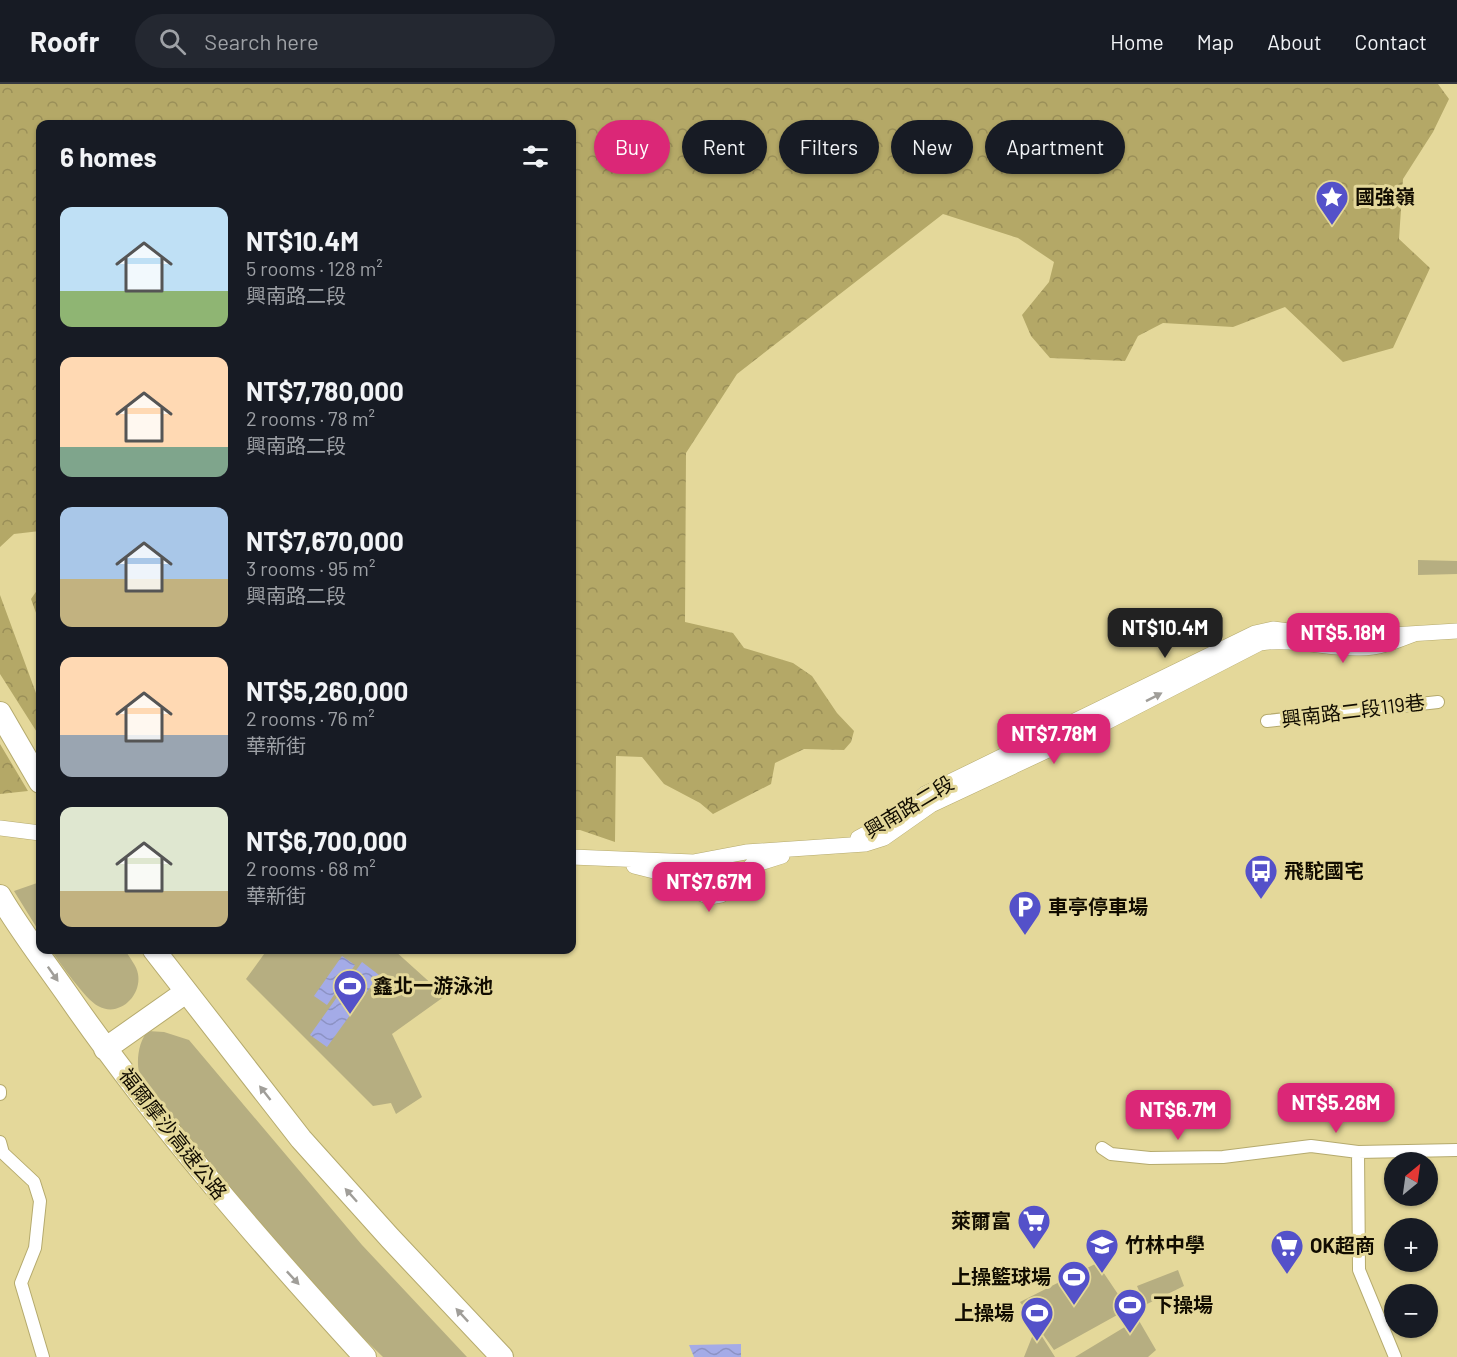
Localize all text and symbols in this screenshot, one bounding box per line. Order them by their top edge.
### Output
search box [135,14,555,68]
text: Roofr [30,24,99,58]
icon: search [156,25,189,58]
text: Search here [204,28,319,54]
text: Home [1110,29,1164,54]
text: Map [1197,29,1234,54]
text: About [1267,29,1322,54]
text: Contact [1355,29,1427,54]
chip: Buy [594,120,670,174]
chip: Rent [682,120,767,174]
chip: Filters [779,120,879,174]
chip: New [891,120,973,174]
chip: Apartment [985,120,1125,174]
icon: filters [519,140,552,173]
text: 6 homes [60,141,157,172]
place icon: 國強嶺 [1314,179,1350,226]
place label: 國強嶺 [1355,184,1415,208]
text: NT$10.4M [246,225,359,256]
icon: home [108,231,180,303]
text: 5 rooms · 128 m² [246,256,383,280]
text: 興南路二段 [246,283,346,307]
text: NT$7,780,000 [246,375,404,406]
icon: home [108,381,180,453]
text: 2 rooms · 78 m² [246,406,375,430]
text: 興南路二段 [246,433,346,457]
text: NT$7,670,000 [246,525,404,556]
icon: home [108,531,180,603]
text: 3 rooms · 95 m² [246,556,375,580]
text: 興南路二段 [246,583,346,607]
pin: NT$10.4M [1103,608,1227,659]
pin: NT$5.18M [1281,613,1405,664]
text: NT$10.4M [1122,615,1208,639]
text: NT$5.18M [1301,620,1385,644]
text: NT$5,260,000 [246,675,408,706]
icon: home [108,681,180,753]
street label: 興南路二段119巷 [1280,689,1426,731]
one-way arrow [1146,692,1163,702]
text: 2 rooms · 76 m² [246,706,375,730]
pin: NT$7.78M [992,714,1116,765]
text: NT$7.78M [1011,721,1097,745]
text: 華新街 [246,733,306,757]
street label: 興南路二段 [859,770,958,842]
text: NT$6,700,000 [246,825,407,856]
icon: home [108,831,180,903]
bus stop icon: 飛駝國宅 [1243,853,1279,900]
text: 2 rooms · 68 m² [246,856,376,880]
place label: 飛駝國宅 [1284,858,1364,882]
pin: NT$7.67M [647,862,771,913]
text: NT$7.67M [666,869,752,893]
text: 華新街 [246,883,306,907]
parking icon: 車亭停車場 [1007,889,1043,936]
place label: 車亭停車場 [1048,894,1148,918]
one-way arrow [47,965,59,981]
sports icon: 鑫北一游泳池 [332,968,368,1015]
place label: 鑫北一游泳池 [373,973,493,997]
street label: 福爾摩沙高速公路 [115,1063,232,1204]
pin: NT$5.26M [1274,1083,1398,1134]
one-way arrow [258,1085,271,1101]
pin: NT$6.7M [1123,1090,1233,1141]
text: NT$5.26M [1292,1090,1380,1114]
text: NT$6.7M [1140,1097,1216,1121]
north arrow [1384,1152,1438,1206]
map controls [1384,1152,1438,1338]
one-way arrow [345,1188,358,1203]
supermarket icon: 萊爾富 [1016,1203,1052,1250]
place label: 萊爾富 [951,1208,1011,1232]
button: + [1384,1218,1438,1272]
school or university icon: 竹林中學 [1084,1227,1120,1274]
supermarket icon: OK超商 [1269,1228,1305,1275]
place label: 竹林中學 [1125,1232,1205,1256]
place label: OK超商 [1310,1233,1375,1257]
sports icon: 上操籃球場 [1056,1259,1092,1306]
place label: 上操籃球場 [951,1264,1051,1288]
one-way arrow [286,1271,300,1286]
button: − [1384,1284,1438,1338]
sports icon: 下操場 [1112,1287,1148,1334]
place label: 下操場 [1153,1292,1213,1316]
sports icon: 上操場 [1019,1295,1055,1342]
place label: 上操場 [954,1300,1014,1324]
one-way arrow [455,1307,469,1322]

